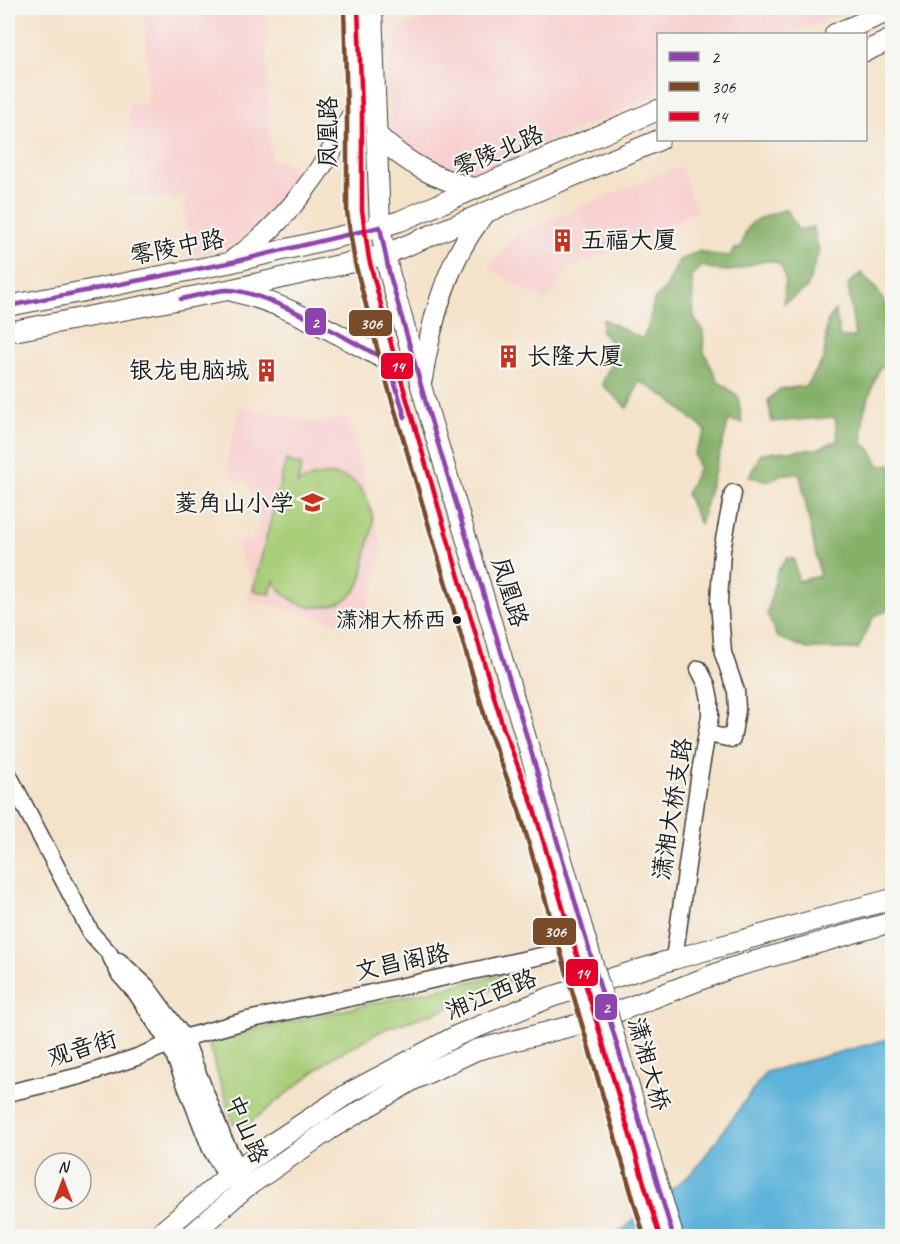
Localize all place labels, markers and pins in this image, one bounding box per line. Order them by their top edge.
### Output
place label: 五福大厦 [581,225,677,255]
building icon: 五福大厦 [550,227,576,253]
place label: 长隆大厦 [527,341,623,371]
building icon: 长隆大厦 [496,343,522,369]
place label: 银龙电脑城 [129,355,249,385]
building icon: 银龙电脑城 [254,357,280,383]
place label: 菱角山小学 [174,488,294,518]
school or university icon: 菱角山小学 [299,490,325,516]
place label: 潇湘大桥西 [336,606,446,634]
marker: 潇湘大桥西 [451,614,463,626]

